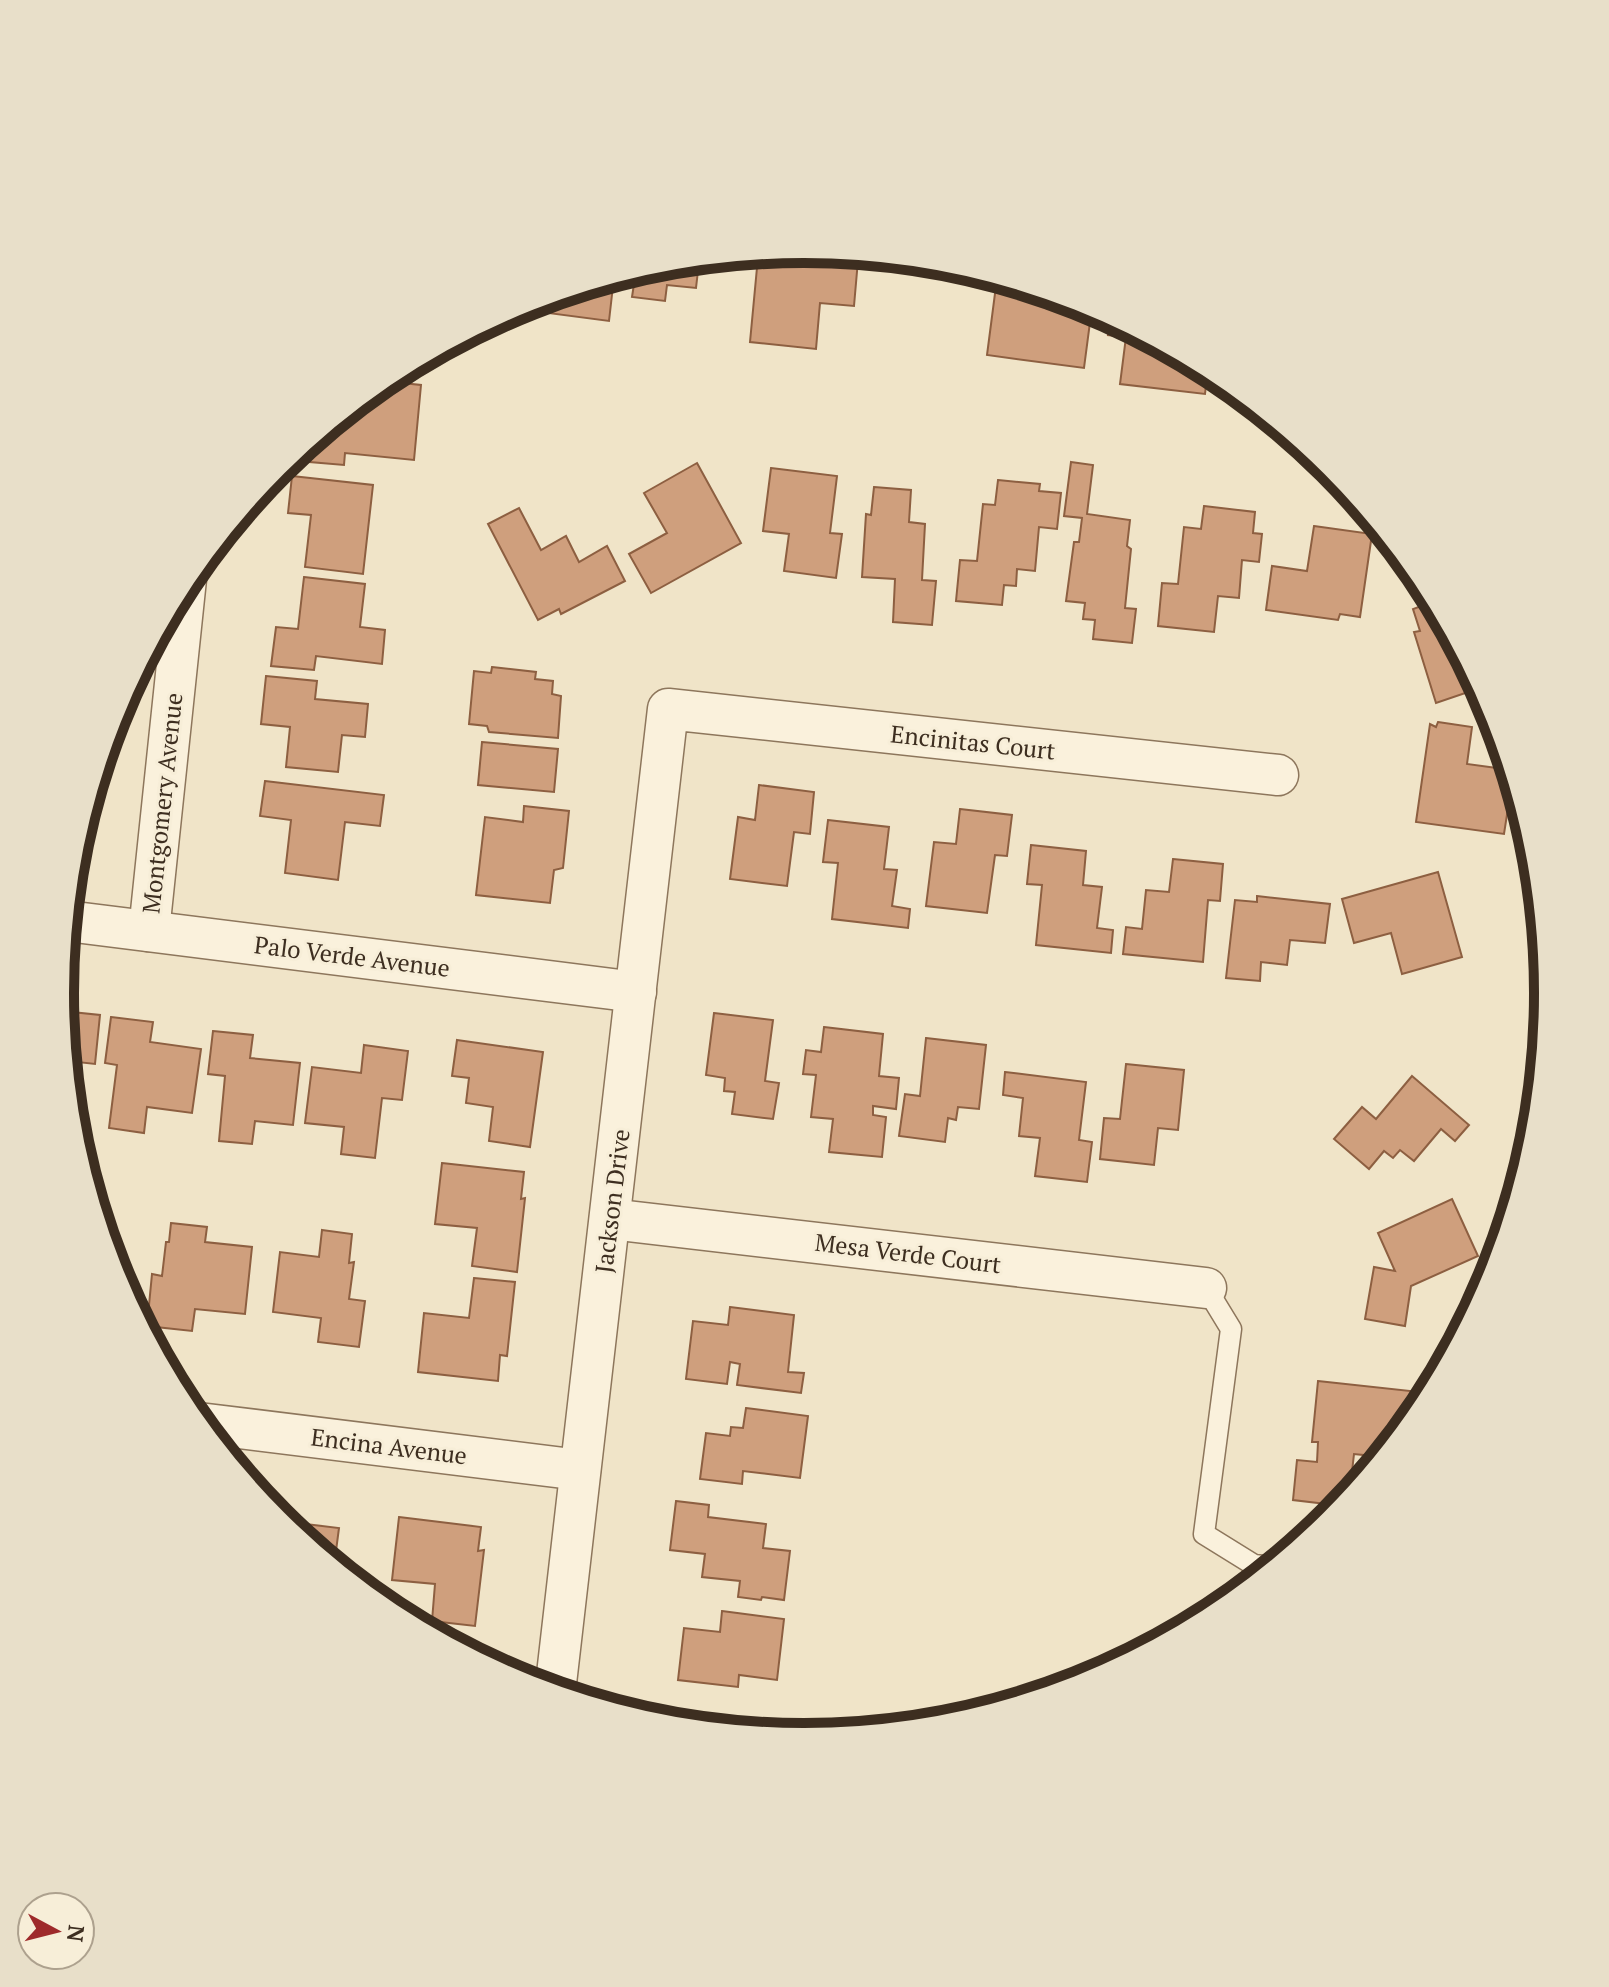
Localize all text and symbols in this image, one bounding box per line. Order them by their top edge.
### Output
street label: Montgomery Avenue [135,691,189,915]
street label: Encinitas Court [889,717,1057,767]
street label: Palo Verde Avenue [252,928,452,984]
street label: Jackson Drive [587,1127,637,1275]
street label: Mesa Verde Court [813,1226,1003,1280]
street label: Encina Avenue [309,1421,469,1471]
north arrow [16,1891,96,1971]
text: N [61,1923,92,1944]

